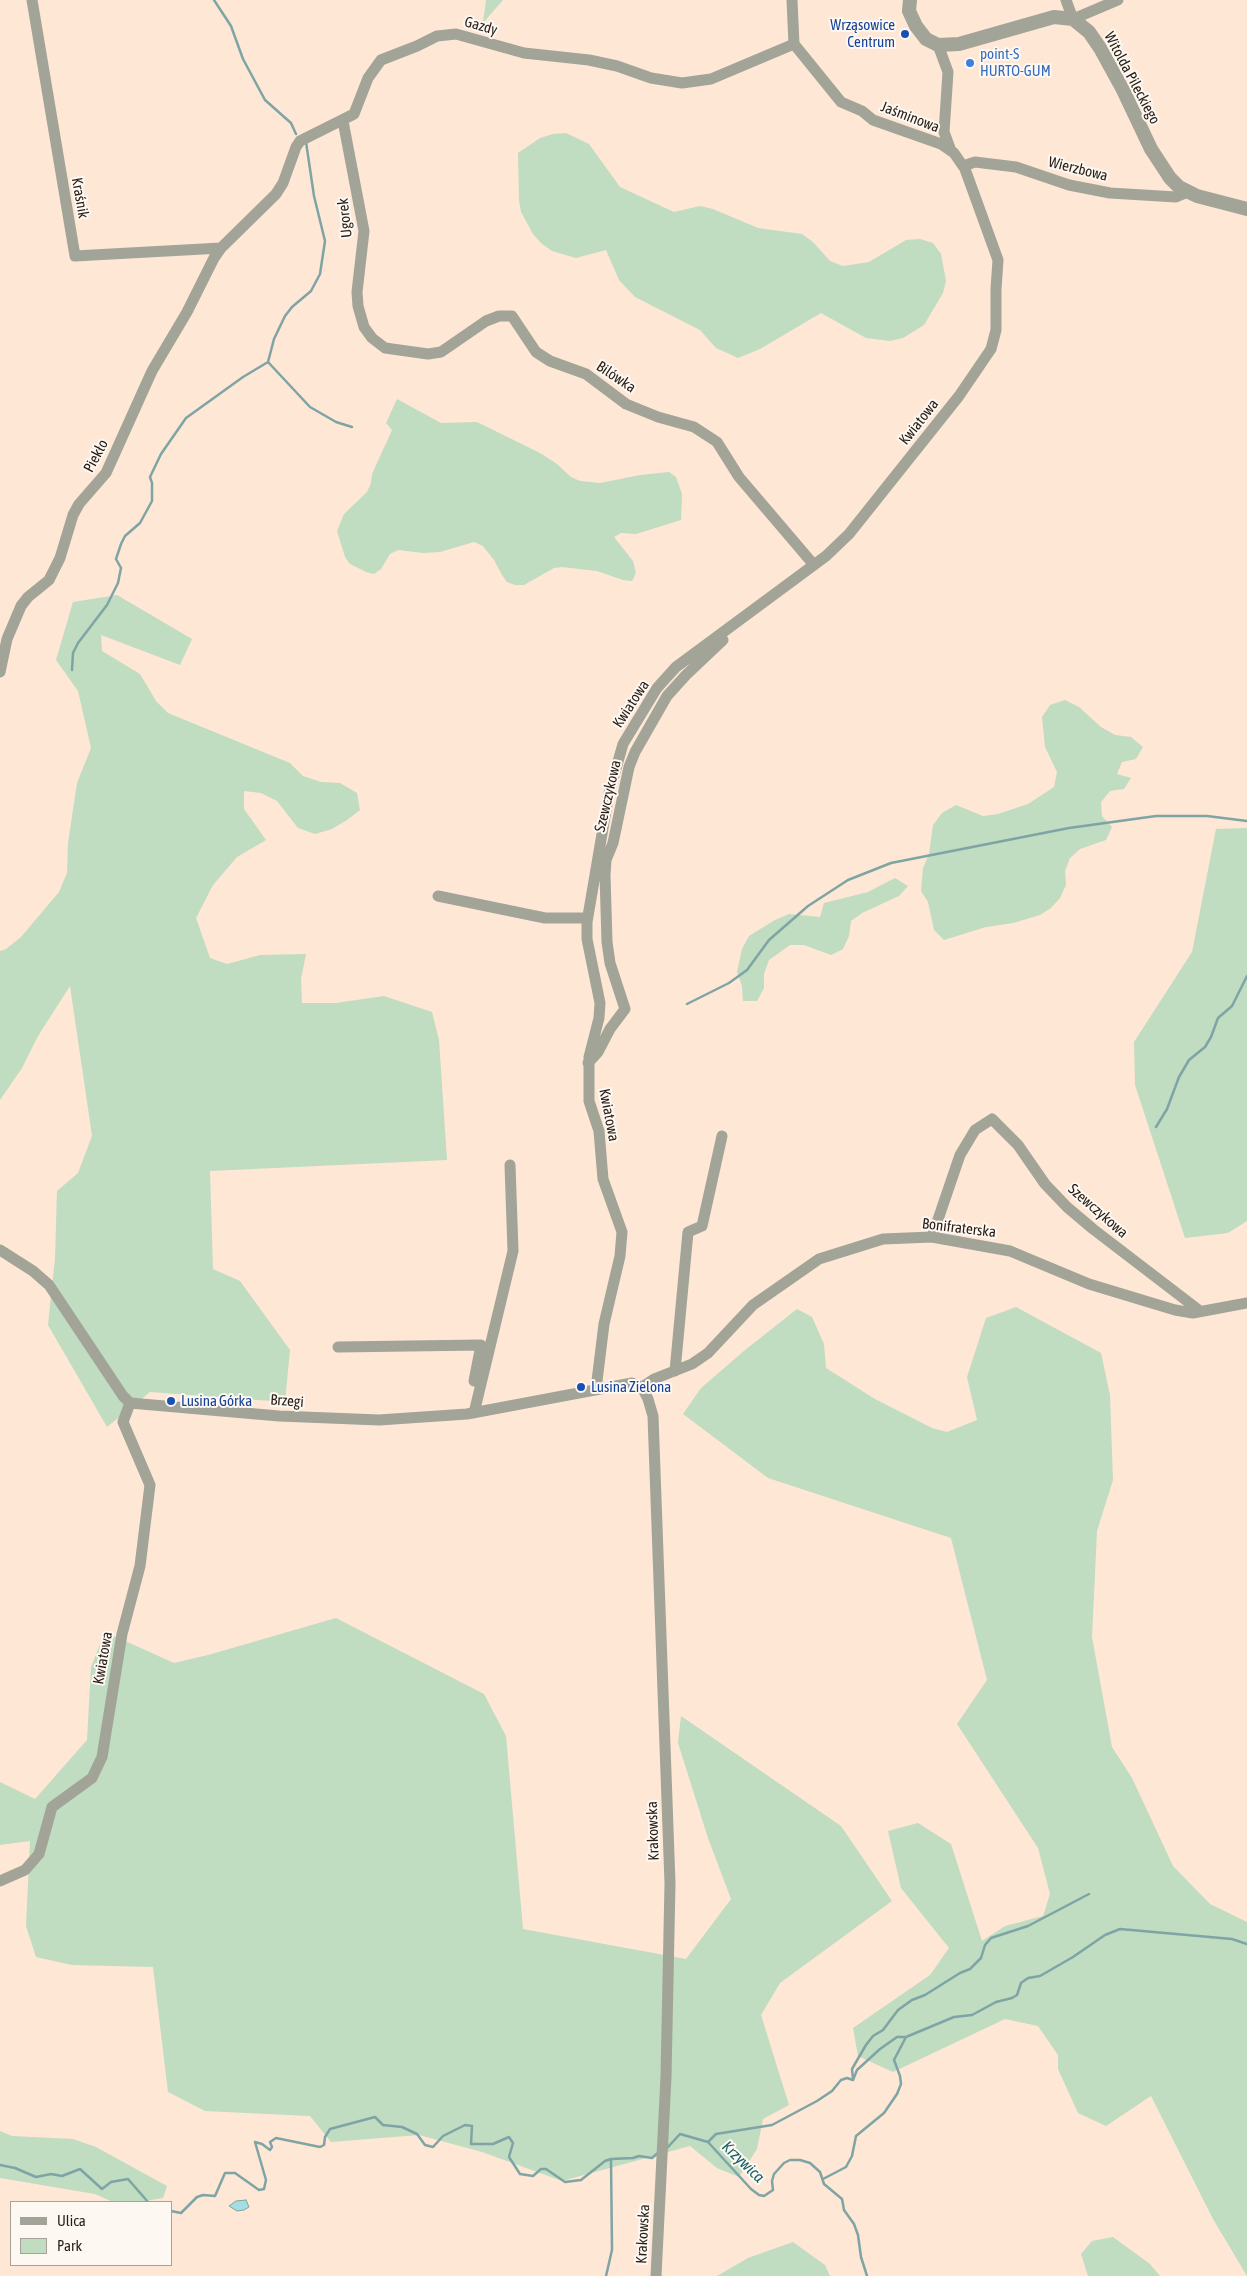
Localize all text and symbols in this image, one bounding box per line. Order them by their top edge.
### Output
street label: Gazdy [462,13,500,39]
place label: Wrząsowice Centrum [830,16,895,51]
marker: Wrząsowice Centrum [899,28,911,40]
street label: Witolda Pileckiego [1100,29,1164,127]
place label: point-S HURTO-GUM [980,45,1051,80]
marker: point-S HURTO-GUM [964,57,976,69]
street label: Jaśminowa [878,98,942,136]
street label: Wierzbowa [1046,153,1110,185]
street label: Kraśnik [68,176,92,220]
street label: Ugorek [334,197,356,239]
street label: Bilówka [593,357,639,397]
street label: Kwiatowa [896,396,942,448]
street label: Piekło [80,436,112,476]
street label: Kwiatowa [609,677,653,731]
street label: Szewczykowa [591,758,625,834]
street label: Kwiatowa [595,1087,623,1143]
street label: Szewczykowa [1065,1180,1131,1242]
street label: Bonifraterska [921,1215,997,1241]
place label: Lusina Zielona [591,1378,671,1396]
marker: Lusina Zielona [575,1381,587,1393]
street label: Brzegi [270,1391,304,1411]
place label: Lusina Górka [181,1392,252,1410]
marker: Lusina Górka [165,1395,177,1407]
street label: Kwiatowa [90,1630,116,1686]
street label: Krakowska [643,1801,663,1861]
water label: Krzywica [718,2137,768,2187]
legend [10,2201,172,2266]
street label: Krakowska [632,2204,654,2264]
text: Ulica [57,2212,86,2229]
text: Park [57,2237,82,2254]

